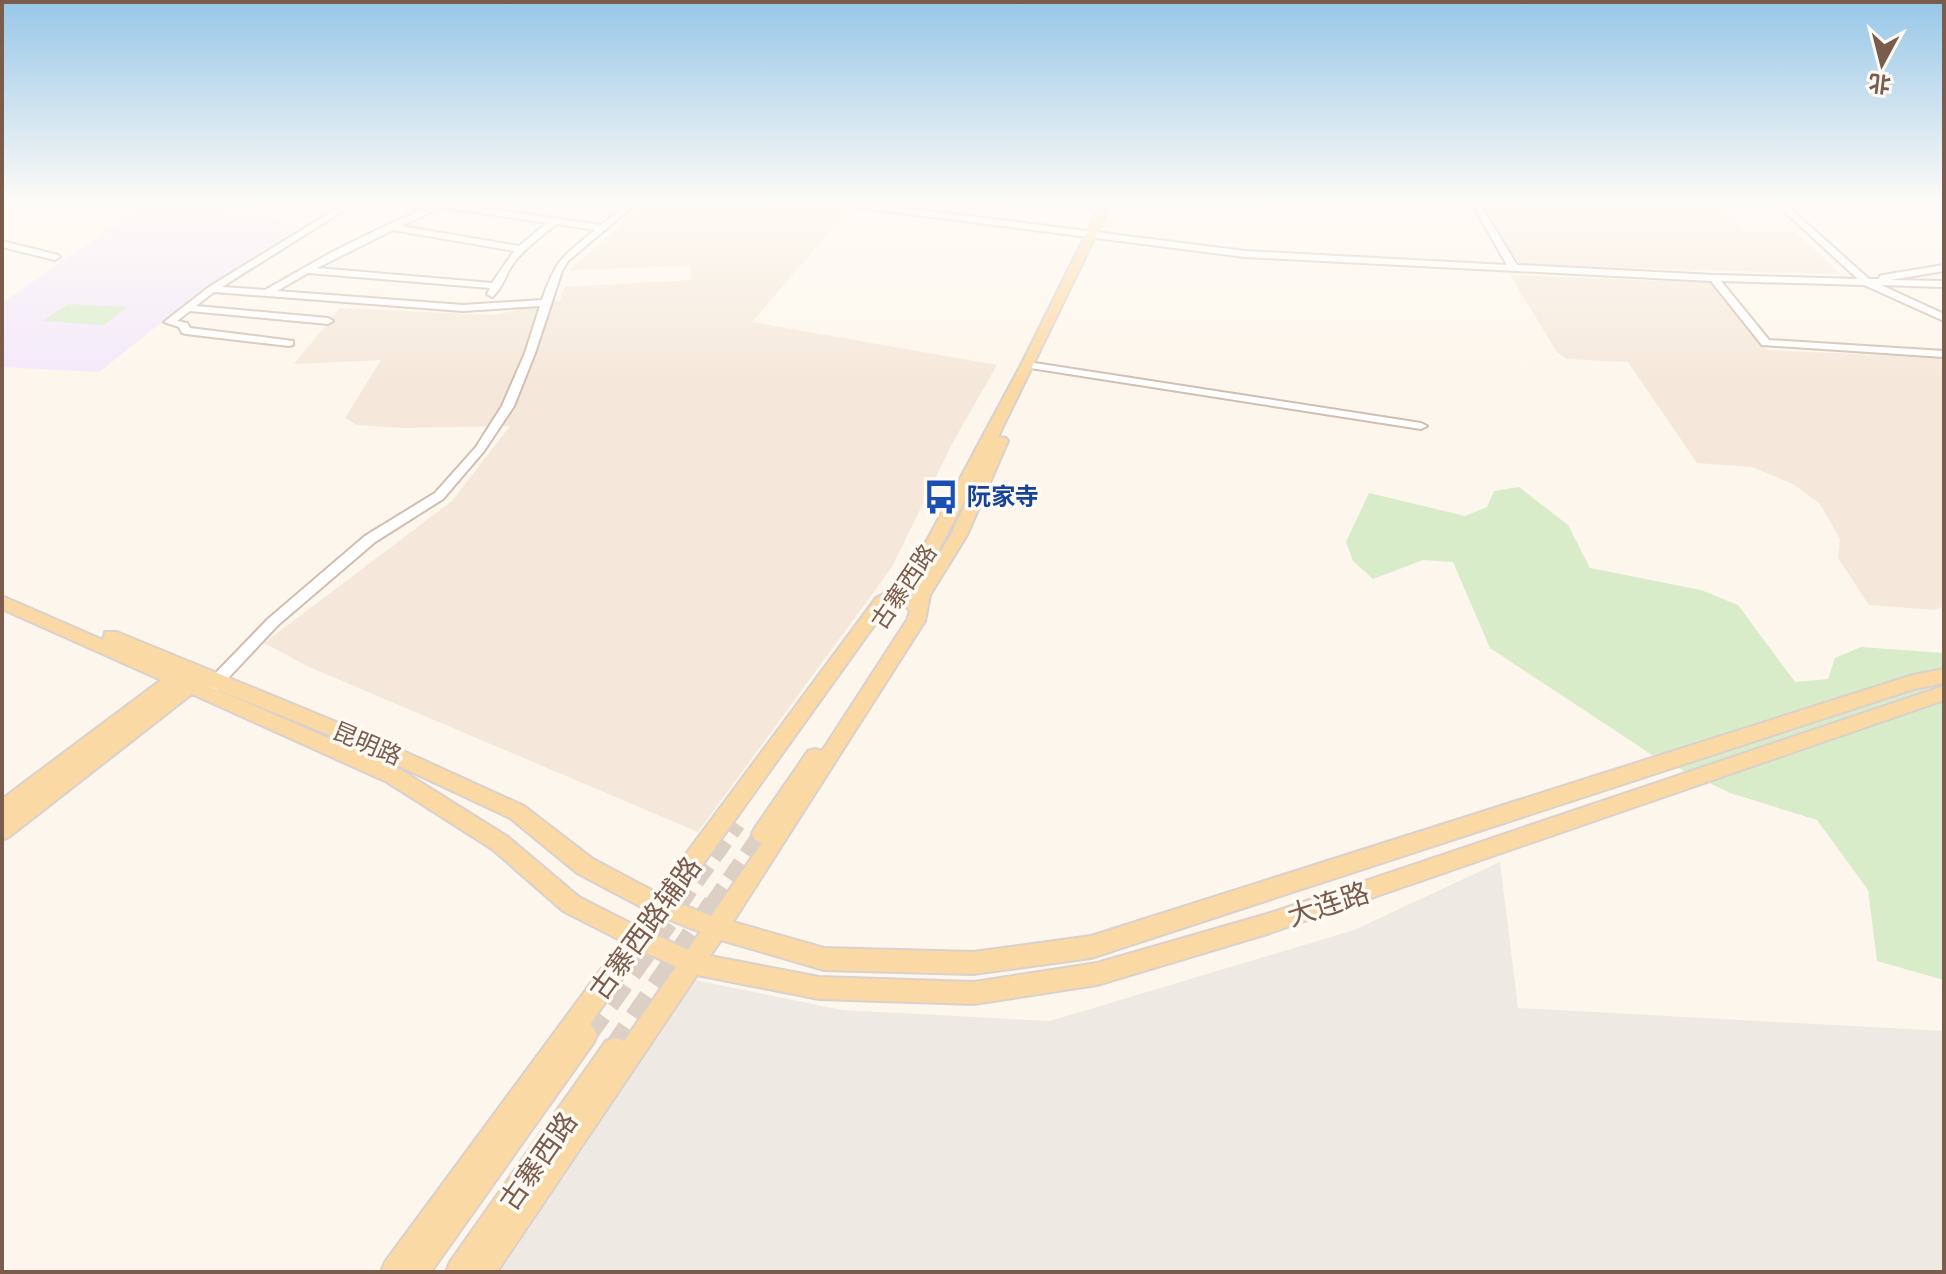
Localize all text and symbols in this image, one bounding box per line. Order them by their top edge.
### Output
north arrow [1842,24,1922,104]
text: 北 [1867,68,1892,97]
bus stop icon: 阮家寺 [922,478,960,516]
place label: 阮家寺 [967,483,1039,512]
street label: 古寨西路 [866,539,943,635]
street label: 昆明路 [328,717,406,772]
street label: 古寨西路辅路 [583,851,709,1007]
street label: 大连路 [1283,877,1374,934]
street label: 古寨西路 [494,1107,585,1217]

